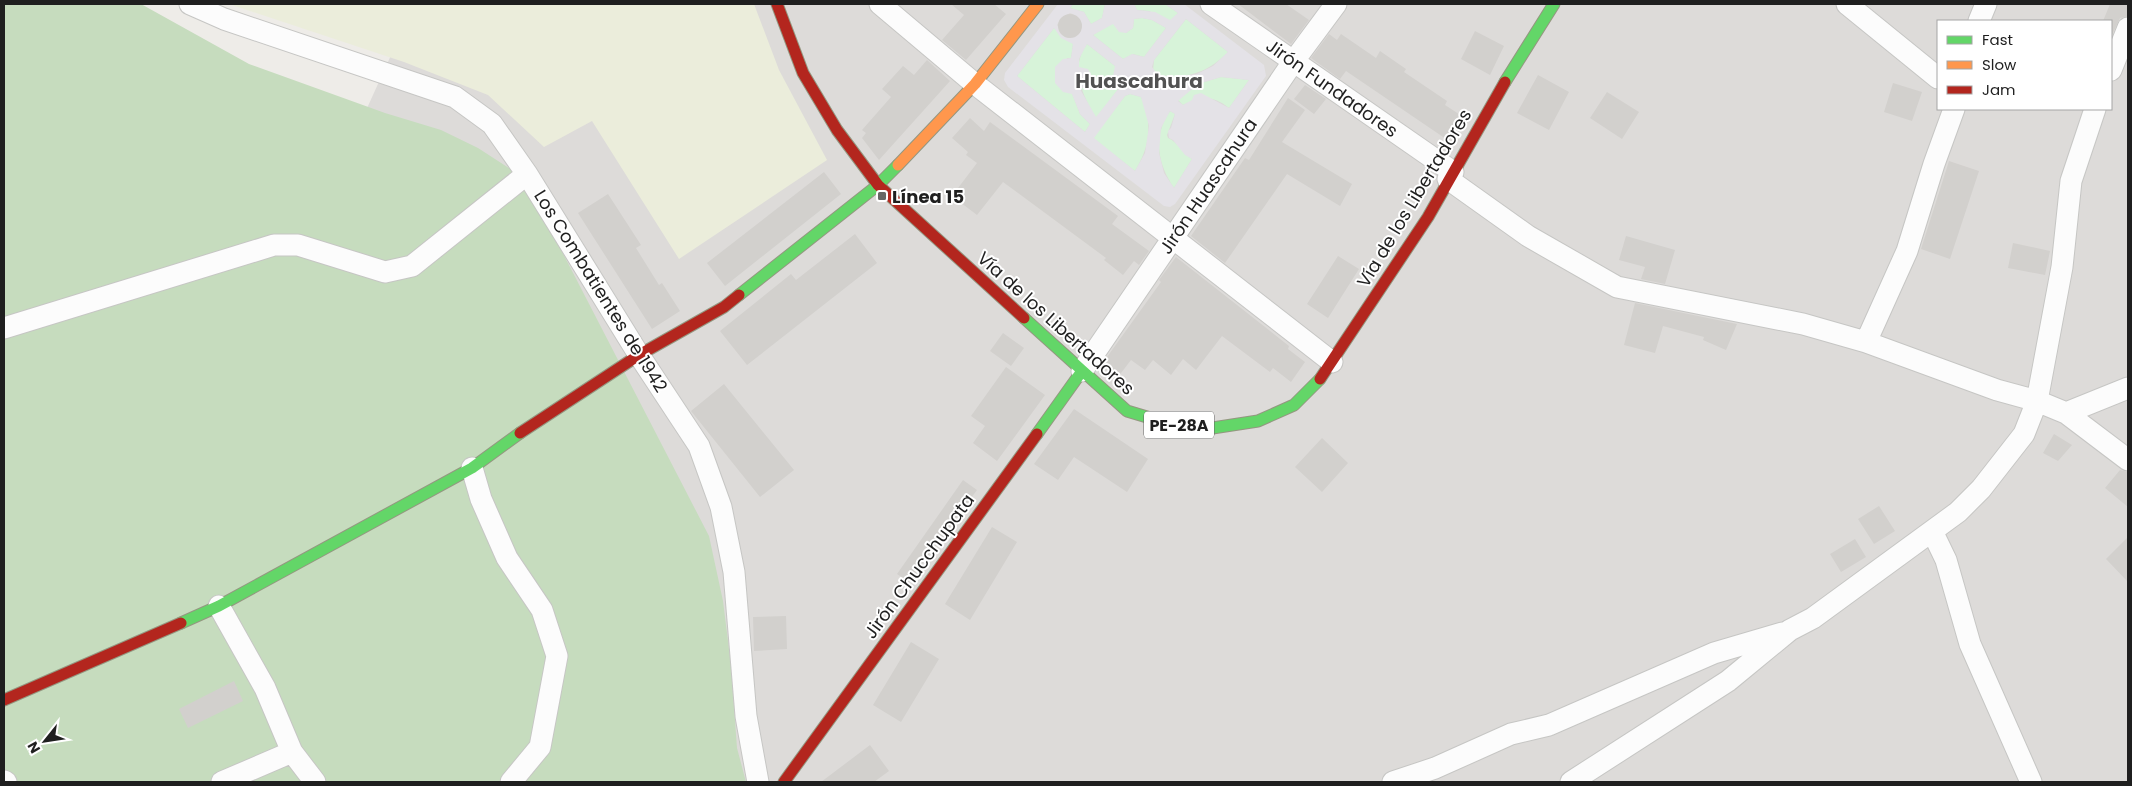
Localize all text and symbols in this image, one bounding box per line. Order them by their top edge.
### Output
legend [1937,20,2112,110]
text: Fast [1982,29,2013,50]
street label: Jirón Fundadores [1261,33,1403,143]
text: Slow [1982,54,2017,75]
district label: Huascahura [1075,67,1203,95]
text: Jam [1982,79,2016,100]
street label: Vía de los Libertadores [1351,104,1477,292]
street label: Jirón Huascahura [1153,113,1263,259]
place label: Línea 15 [892,184,964,209]
street label: Los Combatientes de 1942 [528,185,674,397]
marker: Línea 15 [876,190,888,202]
street label: Vía de los Libertadores [972,246,1140,400]
road number: PE-28A [1144,412,1214,438]
street label: Jirón Chucchupata [858,489,980,643]
north arrow [20,716,70,766]
text: N [22,738,45,757]

